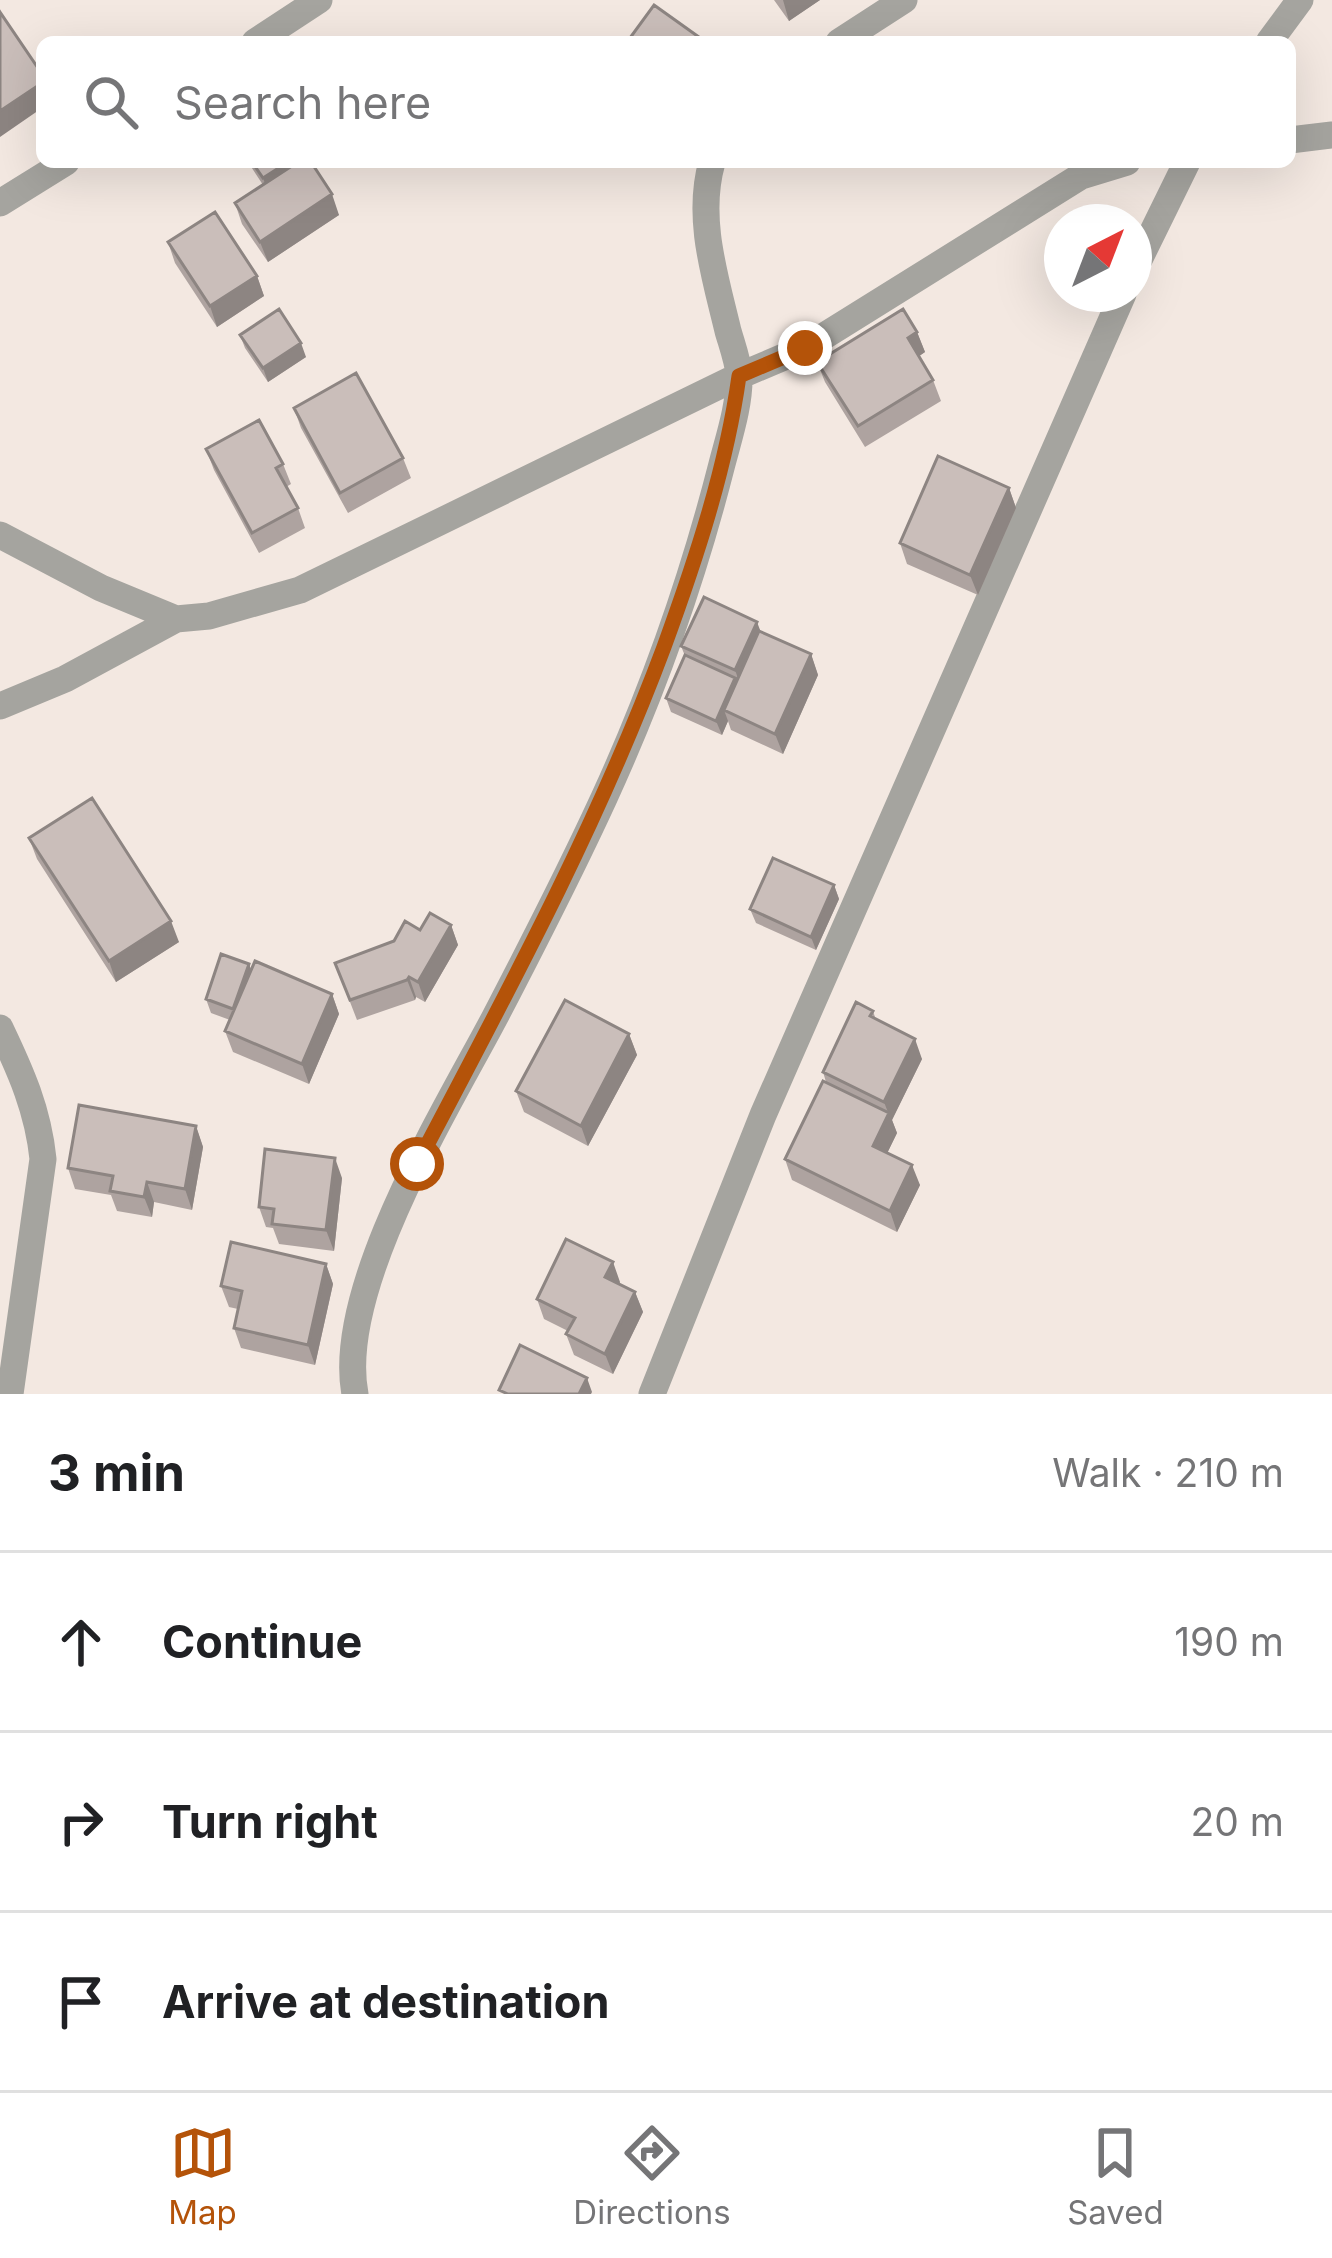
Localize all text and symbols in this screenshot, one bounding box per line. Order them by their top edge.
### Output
search box [36,36,1296,168]
icon: search [78,69,144,135]
text: Search here [174,75,431,130]
north arrow [1044,204,1152,312]
route end [778,321,832,375]
route start [390,1137,444,1191]
text: 3 min [48,1442,185,1503]
text: Walk · 210 m [1052,1449,1284,1496]
icon: ahead [48,1609,114,1675]
text: Continue [162,1614,362,1669]
text: 190 m [1174,1618,1284,1665]
icon: right [48,1789,114,1855]
text: Turn right [162,1794,378,1849]
text: 20 m [1190,1798,1284,1845]
icon: arrive [48,1969,114,2035]
text: Arrive at destination [162,1974,609,2029]
tab: Map [168,2120,237,2232]
tab: Directions [573,2120,731,2232]
tab: Saved [1067,2120,1164,2232]

